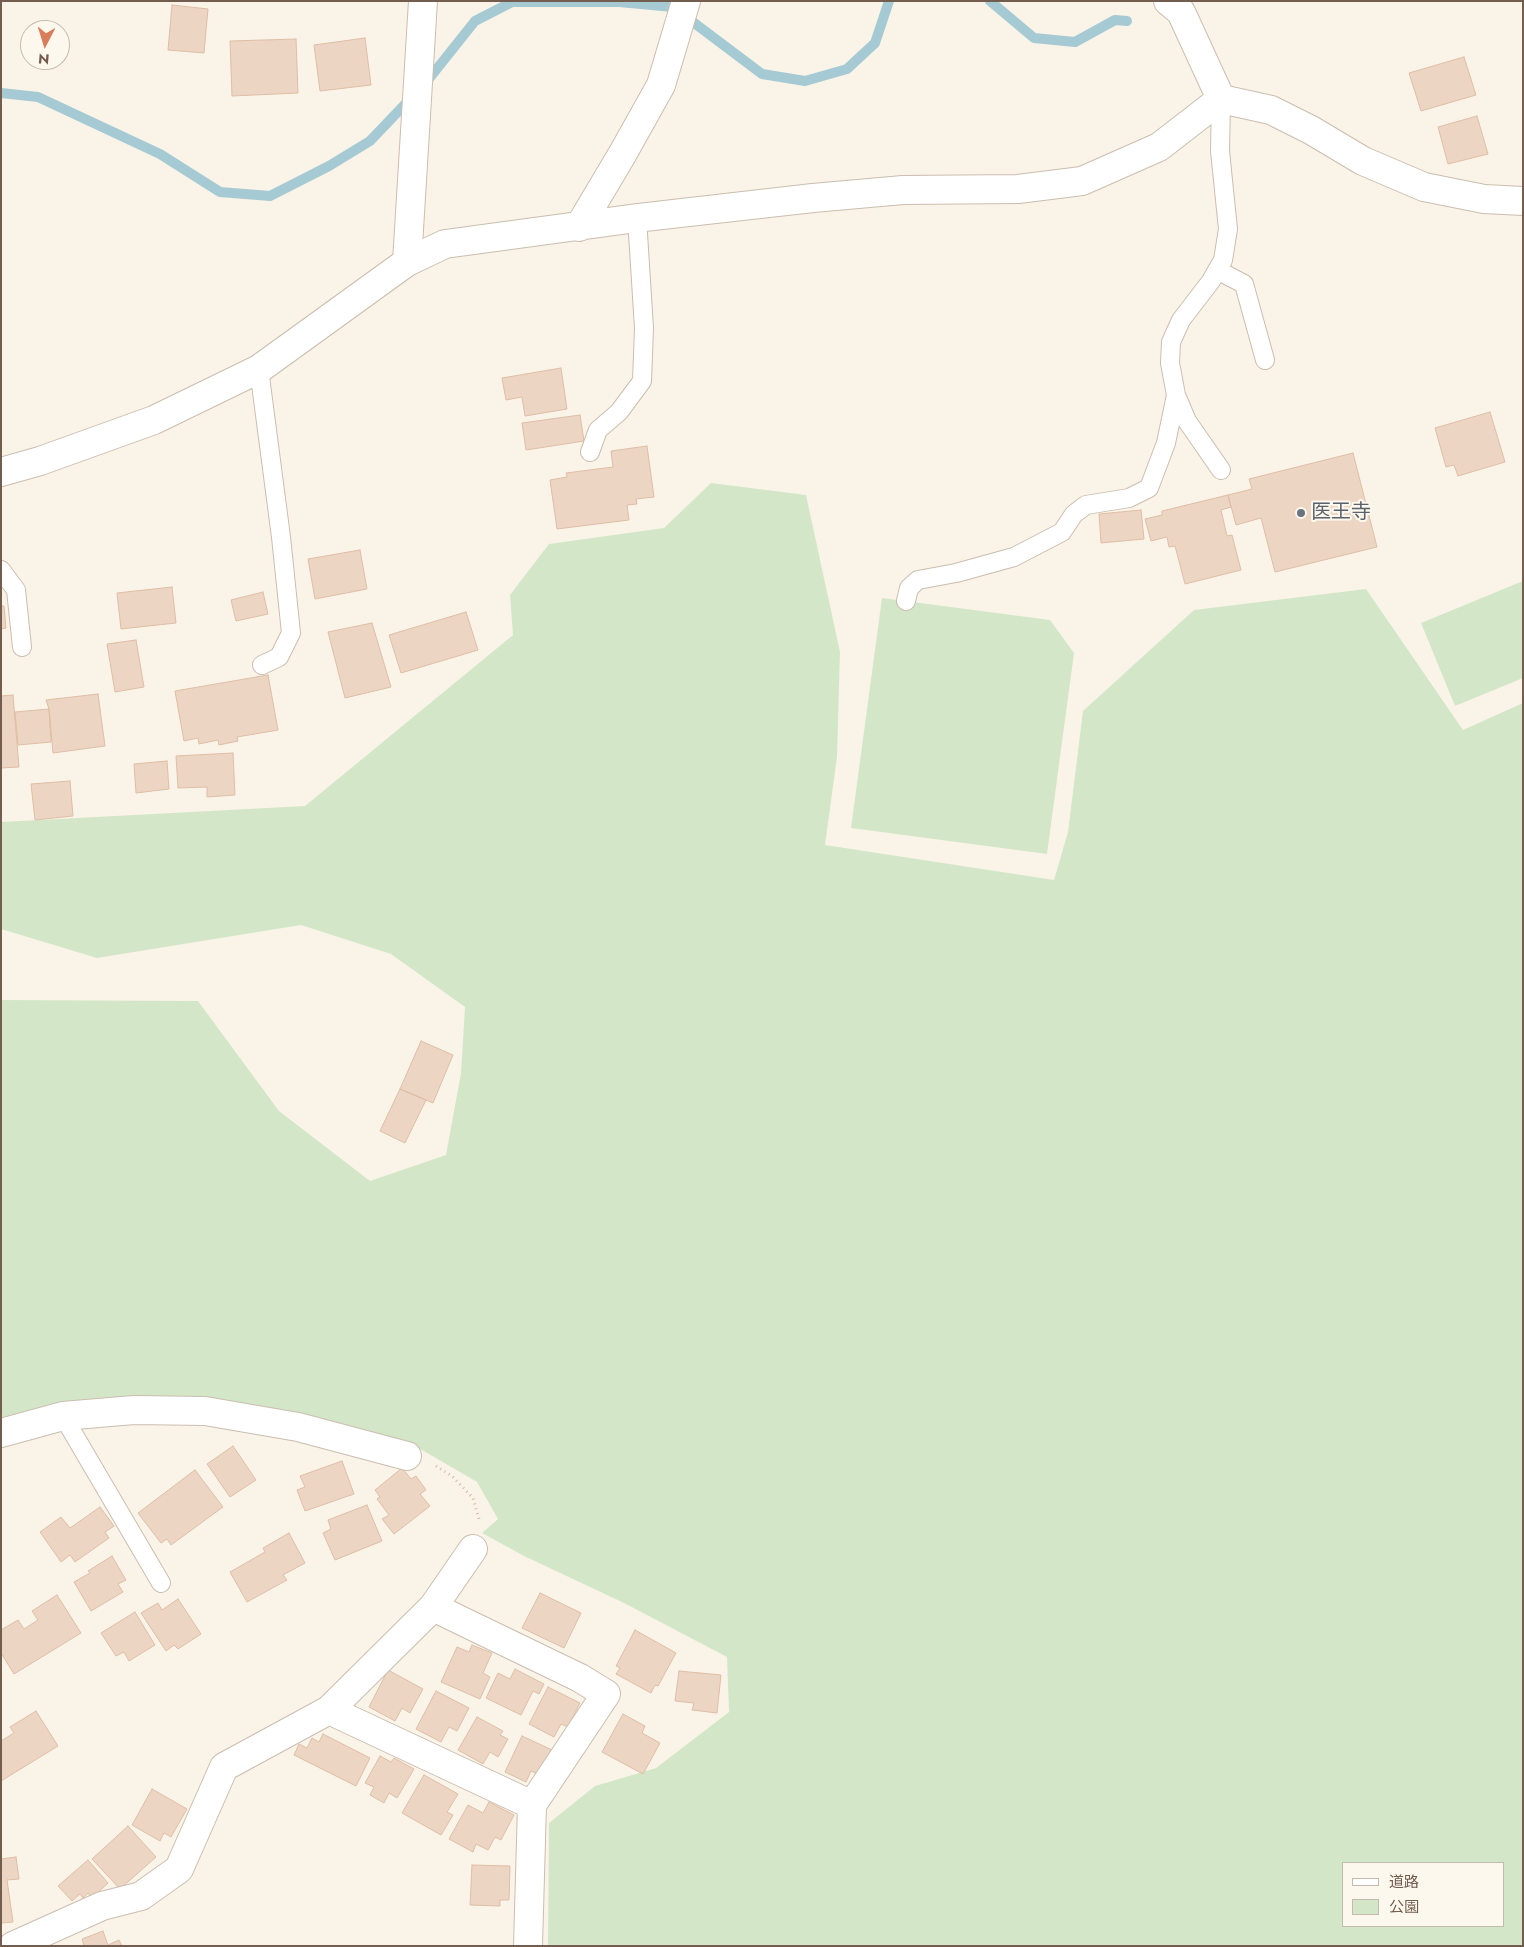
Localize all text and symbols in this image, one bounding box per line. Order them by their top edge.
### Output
north arrow [20,20,70,70]
text: N [37,48,50,69]
place label: 医王寺 [1311,501,1371,525]
marker: 医王寺 [1295,507,1307,519]
legend [1342,1862,1504,1927]
text: 道路 [1389,1871,1419,1893]
text: 公園 [1389,1896,1419,1918]

